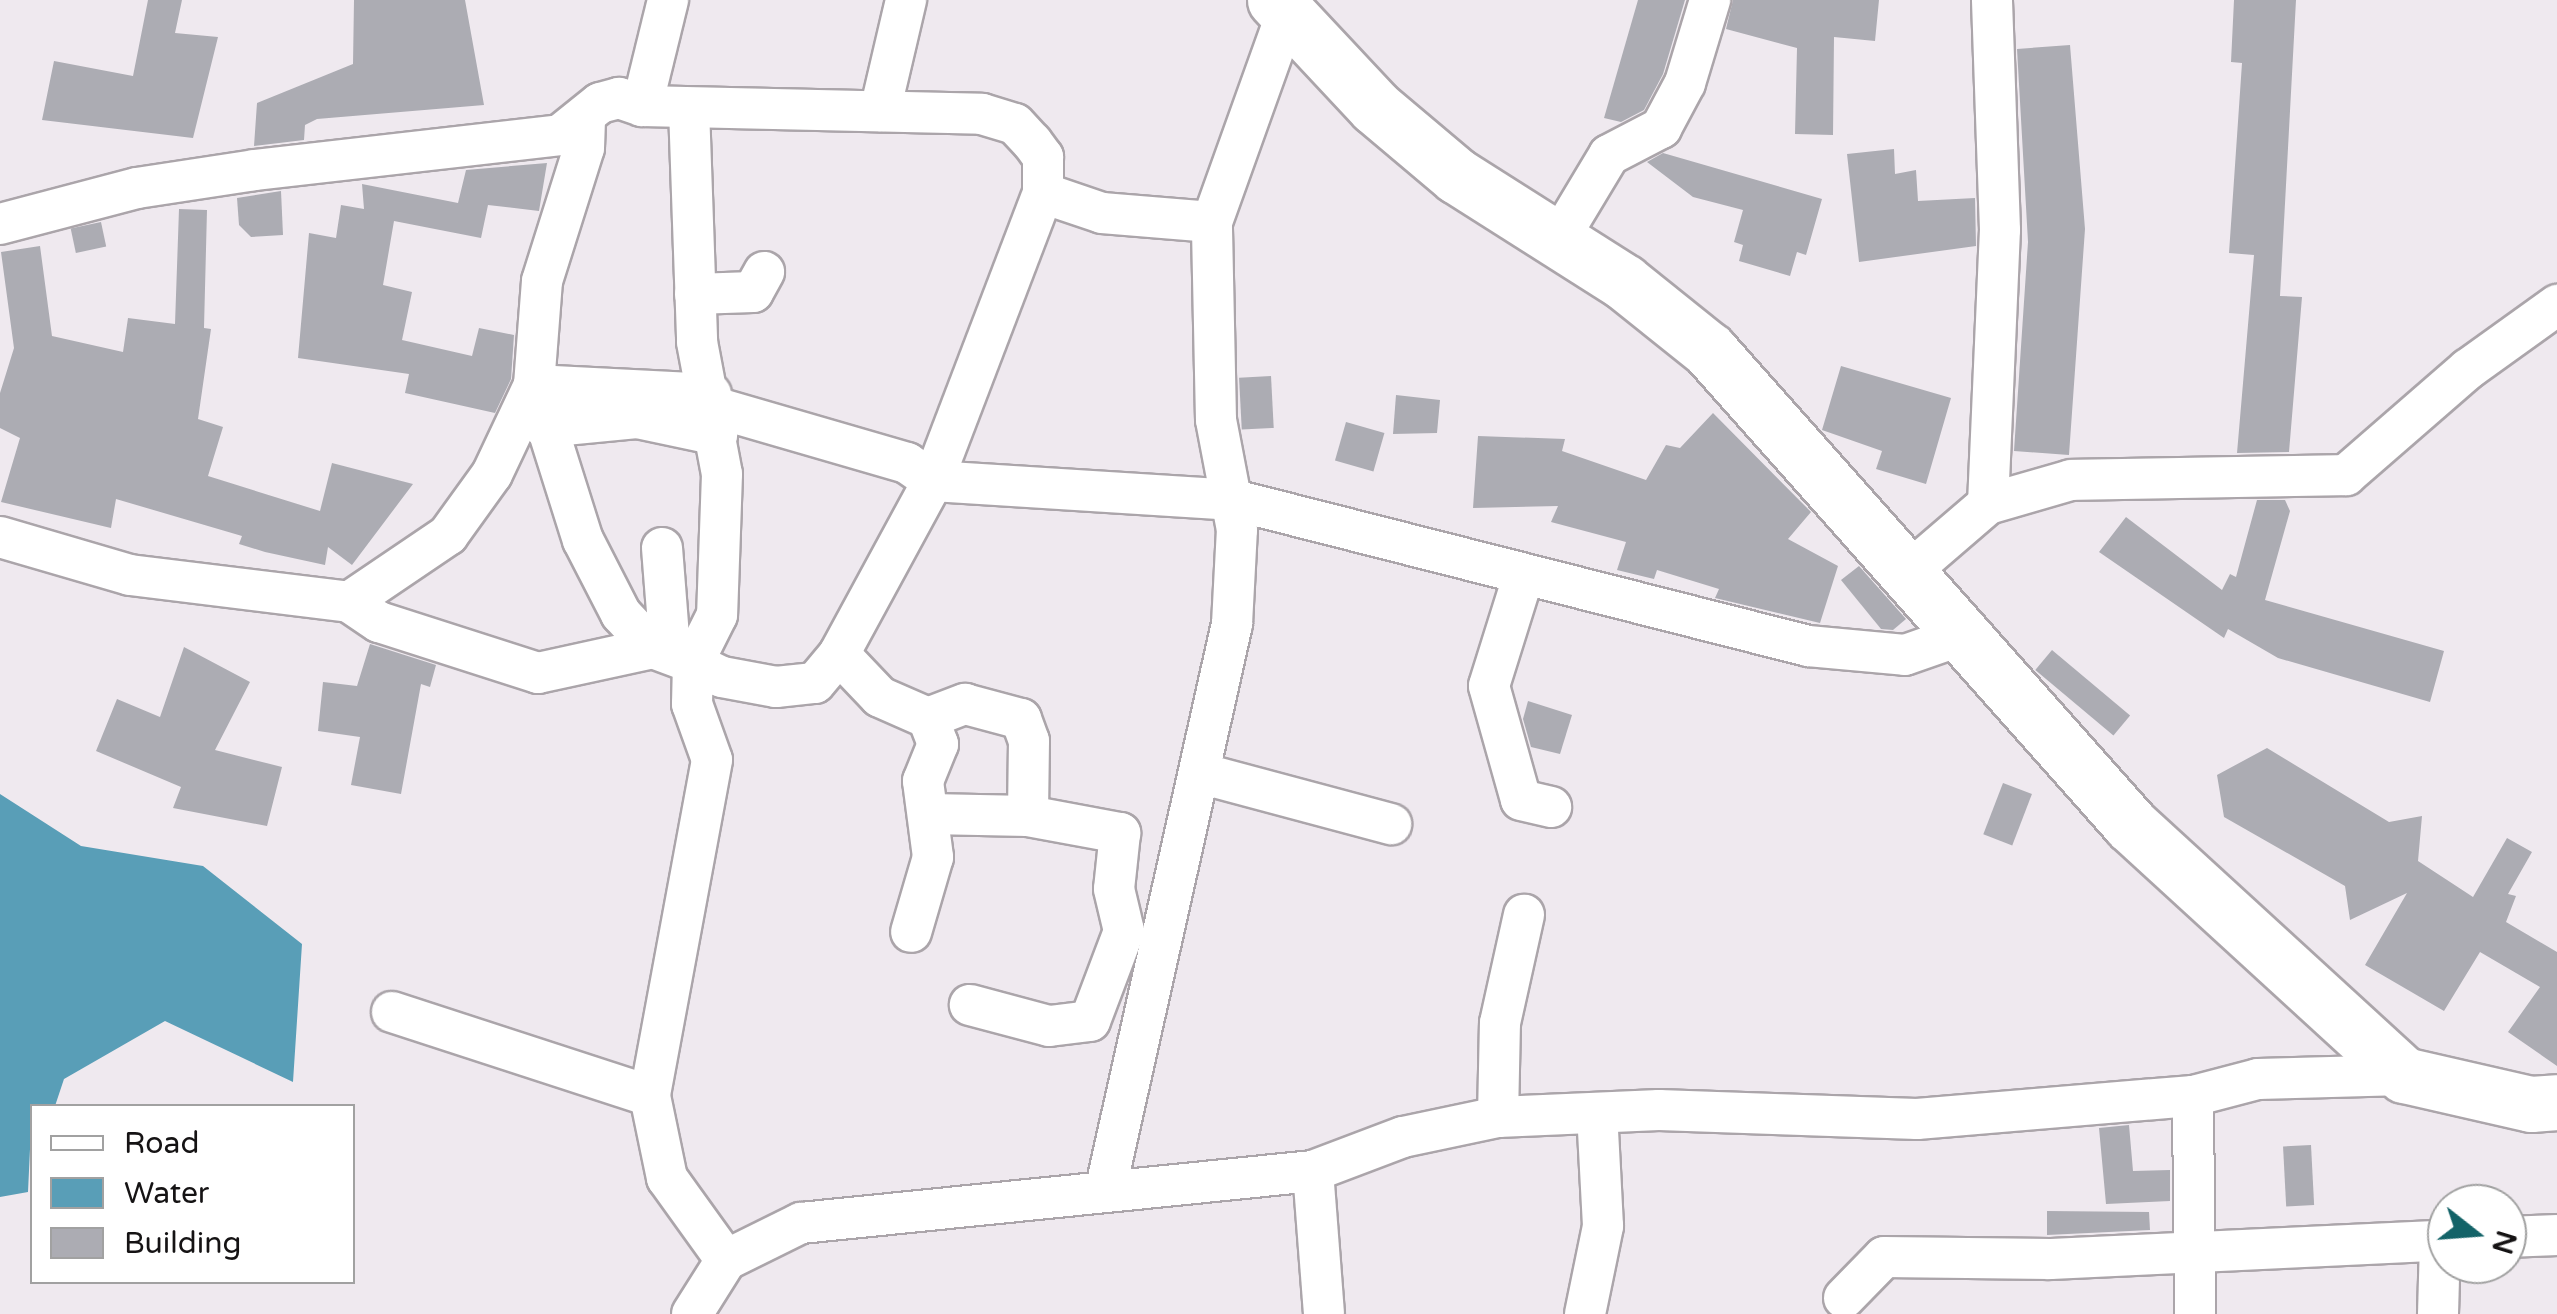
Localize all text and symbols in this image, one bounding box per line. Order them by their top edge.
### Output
legend [30,1104,355,1284]
text: Road [124,1125,199,1162]
text: Water [124,1175,209,1212]
north arrow [2427,1184,2527,1284]
text: Building [124,1225,241,1262]
text: N [2484,1226,2523,1258]

